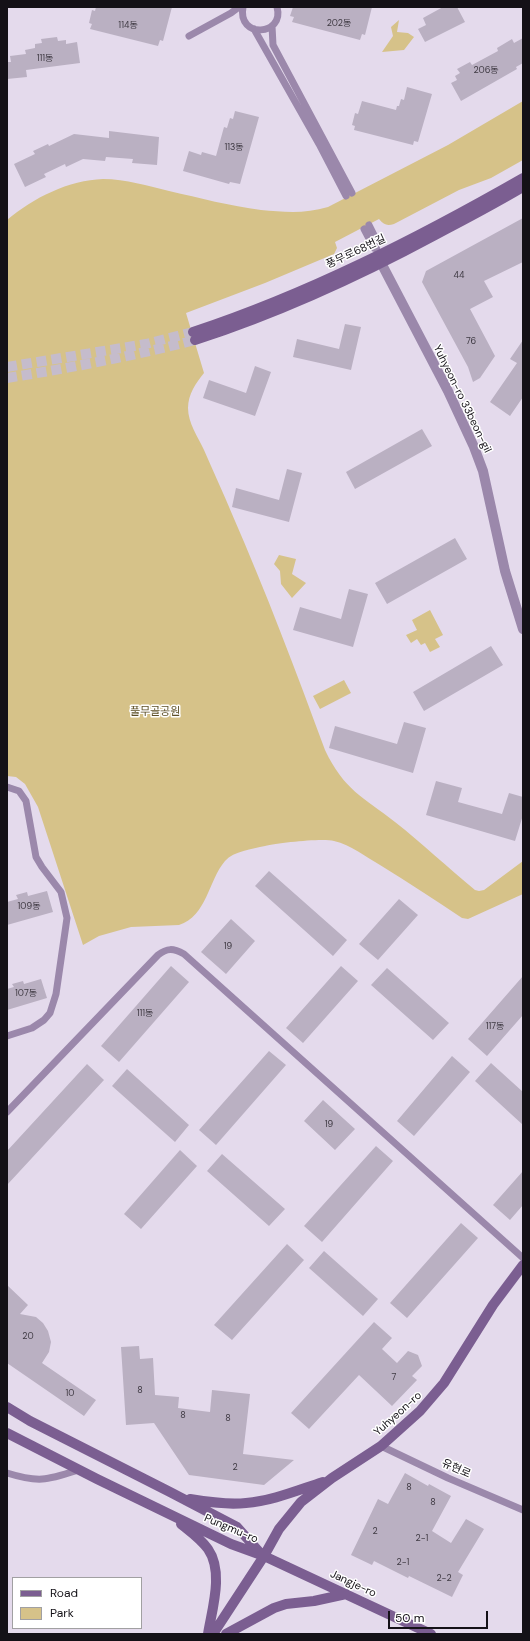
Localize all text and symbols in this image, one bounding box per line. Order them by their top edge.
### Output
house number: 202동 [327,19,351,29]
house number: 114동 [118,21,138,31]
house number: 111동 [37,54,53,64]
house number: 206동 [473,66,499,76]
house number: 113동 [224,143,244,153]
street label: 풍무로68번길 [324,232,388,272]
house number: 44 [454,271,464,281]
house number: 76 [466,337,476,347]
street label: Yuhyeon-ro 33beon-gil [430,343,494,455]
park label: 풀무골공원 [130,705,180,719]
house number: 109동 [18,902,40,912]
house number: 19 [224,942,232,952]
house number: 107동 [15,989,37,999]
house number: 111동 [137,1009,153,1019]
house number: 117동 [486,1022,504,1032]
house number: 19 [325,1120,333,1130]
house number: 20 [22,1332,34,1342]
house number: 7 [392,1373,396,1383]
house number: 8 [137,1386,143,1396]
house number: 10 [66,1389,74,1399]
street label: Yuhyeon-ro [371,1389,425,1439]
house number: 8 [180,1411,186,1421]
house number: 8 [225,1414,231,1424]
street label: 유현로 [439,1457,473,1481]
house number: 2 [232,1463,238,1473]
house number: 8 [406,1483,412,1493]
house number: 8 [430,1498,436,1508]
street label: Pungmu-ro [202,1512,260,1546]
house number: 2 [372,1527,378,1537]
house number: 2-1 [416,1534,428,1544]
house number: 2-1 [397,1558,409,1568]
street label: Jangje-ro [328,1568,378,1600]
house number: 2-2 [436,1574,452,1584]
legend [12,1577,142,1629]
text: Road [50,1585,78,1601]
scale bar [390,1603,490,1629]
text: Park [50,1605,74,1621]
text: 50 m [395,1610,424,1626]

